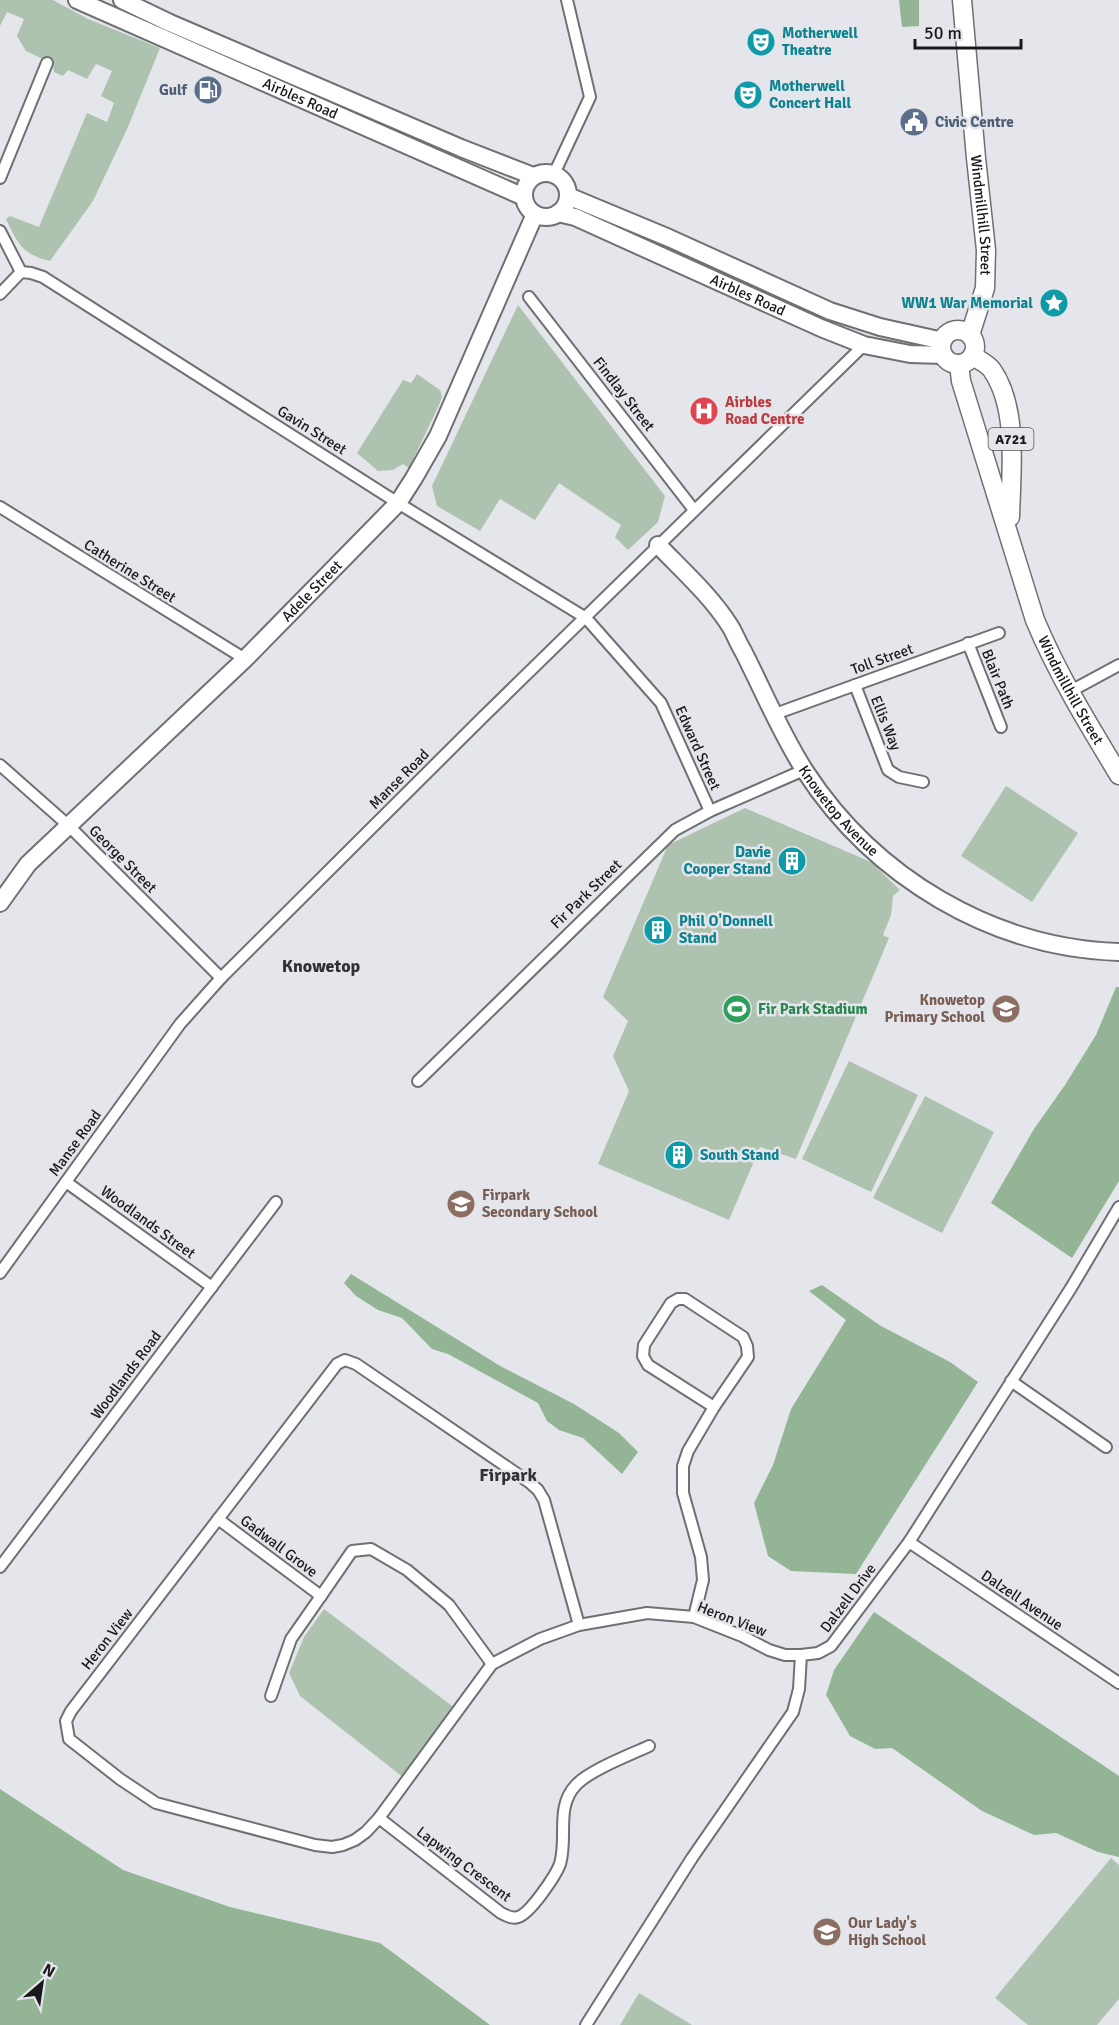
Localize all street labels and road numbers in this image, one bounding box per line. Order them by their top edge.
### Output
street label: Airbles Road [260,74,341,123]
street label: Windmillhill Street [967,154,995,276]
street label: Airbles Road [707,270,788,320]
street label: Findlay Street [589,353,659,435]
street label: Gavin Street [274,402,350,458]
road number: A721 [988,428,1034,450]
street label: Catherine Street [81,535,179,607]
street label: Adele Street [278,556,346,625]
street label: Windmillhill Street [1034,633,1107,748]
street label: Toll Street [848,639,916,679]
street label: Blair Path [978,646,1018,712]
street label: Ellis Way [867,693,905,753]
street label: Edward Street [671,703,725,793]
street label: Manse Road [365,745,433,813]
street label: Knowetop Avenue [795,762,882,860]
street label: George Street [85,821,161,897]
street label: Fir Park Street [547,856,625,932]
street label: Manse Road [45,1106,105,1180]
street label: Woodlands Street [97,1182,199,1262]
street label: Woodlands Road [87,1327,165,1423]
street label: Gadwall Grove [237,1511,321,1581]
street label: Dalzell Drive [816,1560,880,1636]
street label: Dalzell Avenue [978,1566,1066,1634]
street label: Heron View [695,1598,769,1641]
street label: Heron View [77,1605,137,1673]
street label: Lapwing Crescent [413,1822,515,1906]

